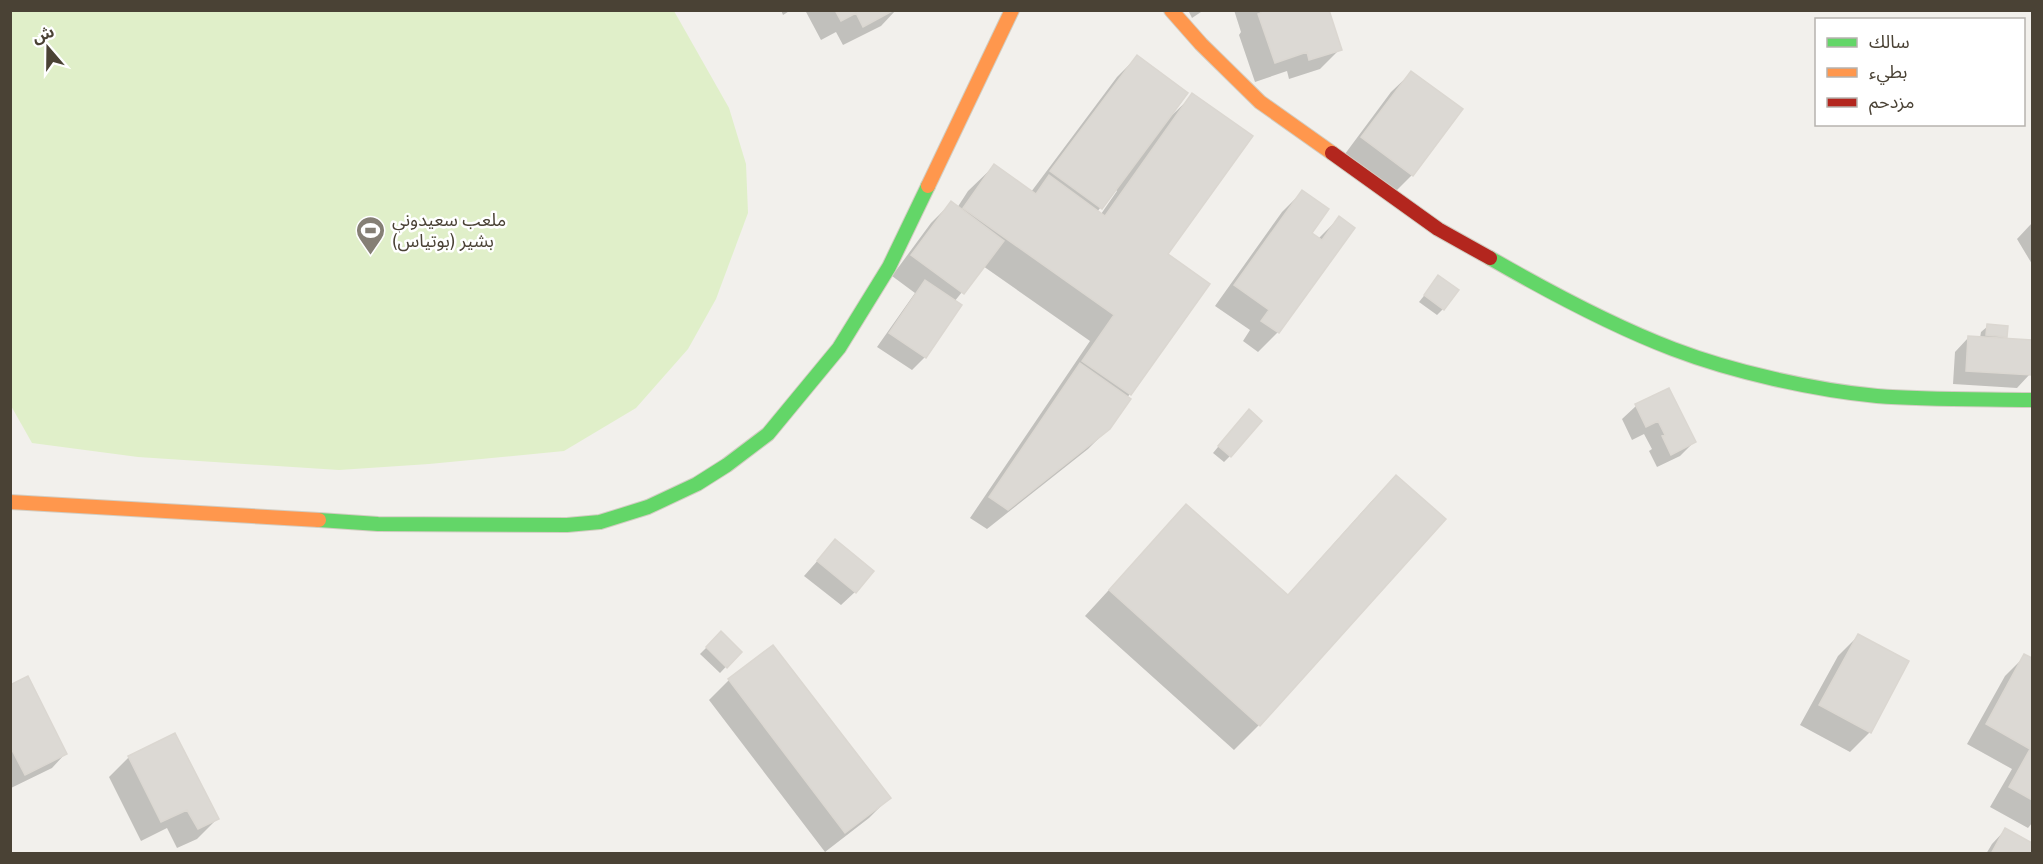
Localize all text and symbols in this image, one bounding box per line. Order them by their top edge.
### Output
north arrow [18,18,78,78]
legend [1815,18,2025,126]
text: ش [29,22,57,47]
text: سالك [1869,31,1910,52]
text: بطيء [1869,61,1907,85]
text: مزدحم [1869,91,1914,115]
place label: ملعب سعيدوني بشير (بوتياس) [392,209,506,252]
sports icon: ملعب سعيدوني بشير (بوتياس) [355,214,387,256]

